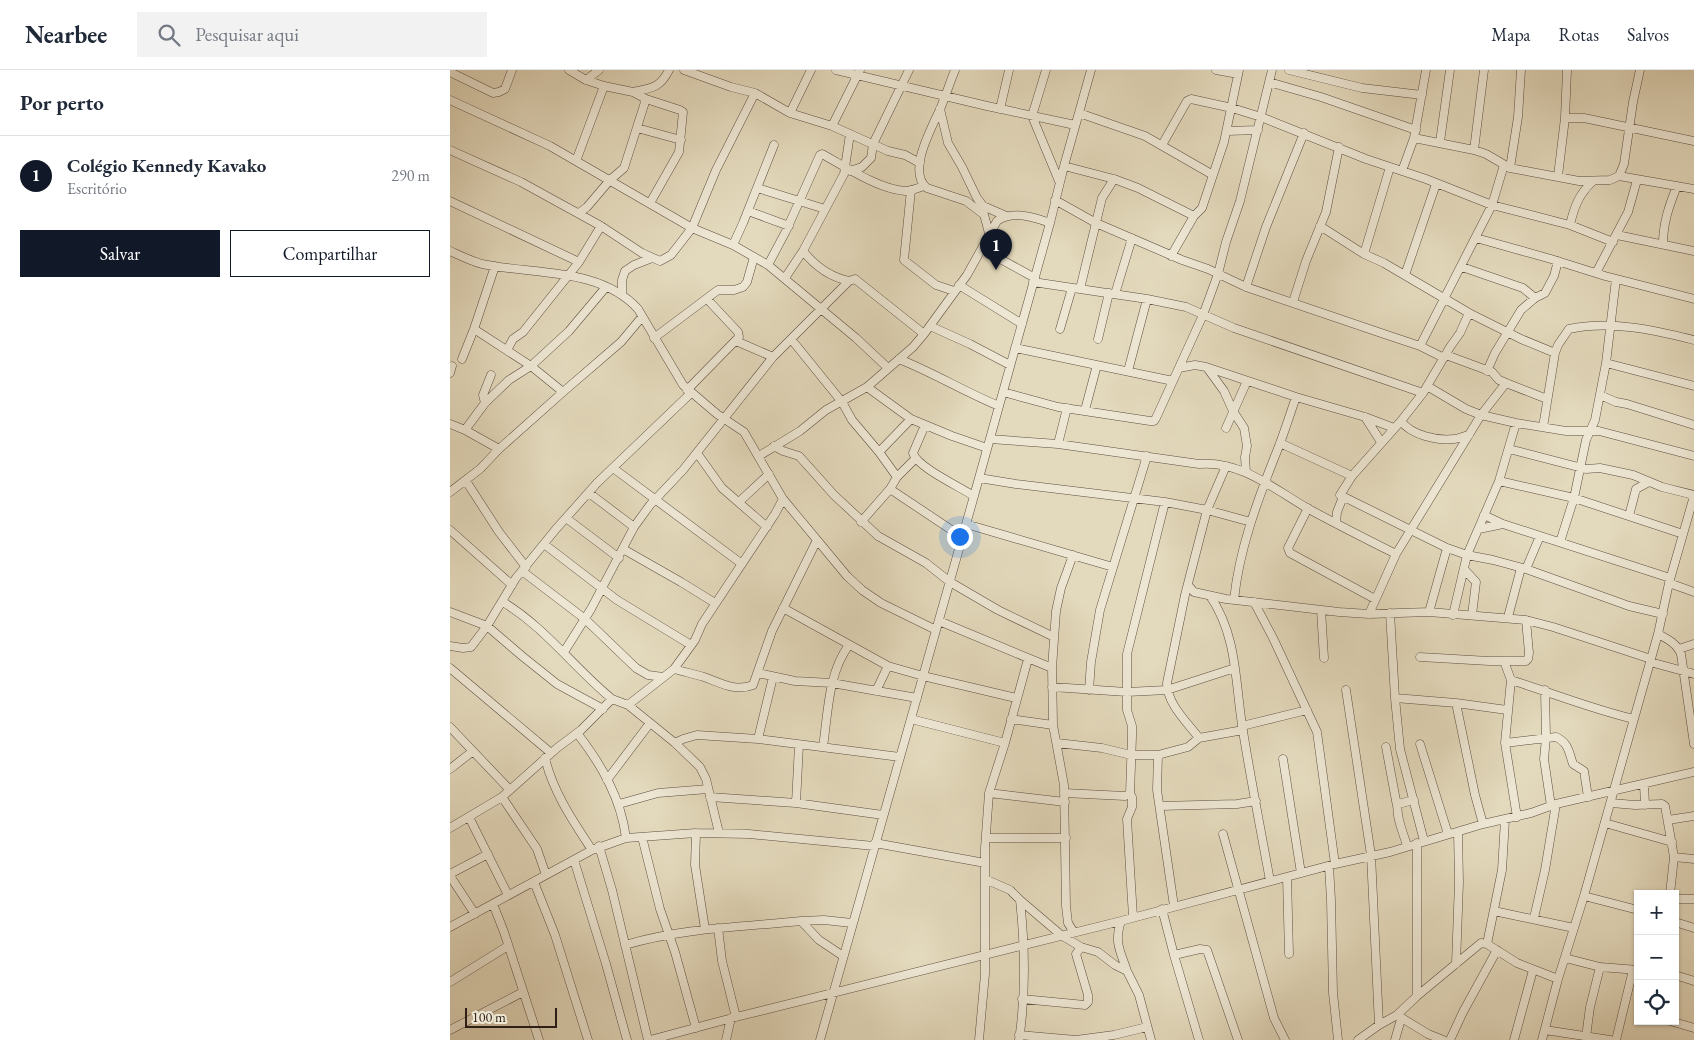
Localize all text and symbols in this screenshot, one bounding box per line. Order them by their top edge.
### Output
search box [137,12,487,57]
text: Nearbee [25,19,107,50]
icon: search [155,21,183,49]
text: Pesquisar aqui [195,22,299,47]
text: Mapa [1491,23,1531,46]
text: Rotas [1559,23,1599,46]
text: Salvos [1627,23,1669,46]
text: Por perto [20,89,104,116]
text: Colégio Kennedy Kavako [67,153,266,178]
text: 1 [32,165,40,186]
text: 290 m [391,165,430,186]
text: Escritório [67,178,127,199]
pin: 1 [980,229,1012,270]
button: Salvar [20,230,220,277]
button: Compartilhar [230,230,430,277]
your location [947,524,973,550]
map controls [1634,890,1679,1025]
button: + [1634,890,1679,935]
button: − [1634,935,1679,980]
button: locate [1634,980,1679,1025]
scale bar [465,1005,558,1028]
text: 100 m [472,1008,506,1026]

